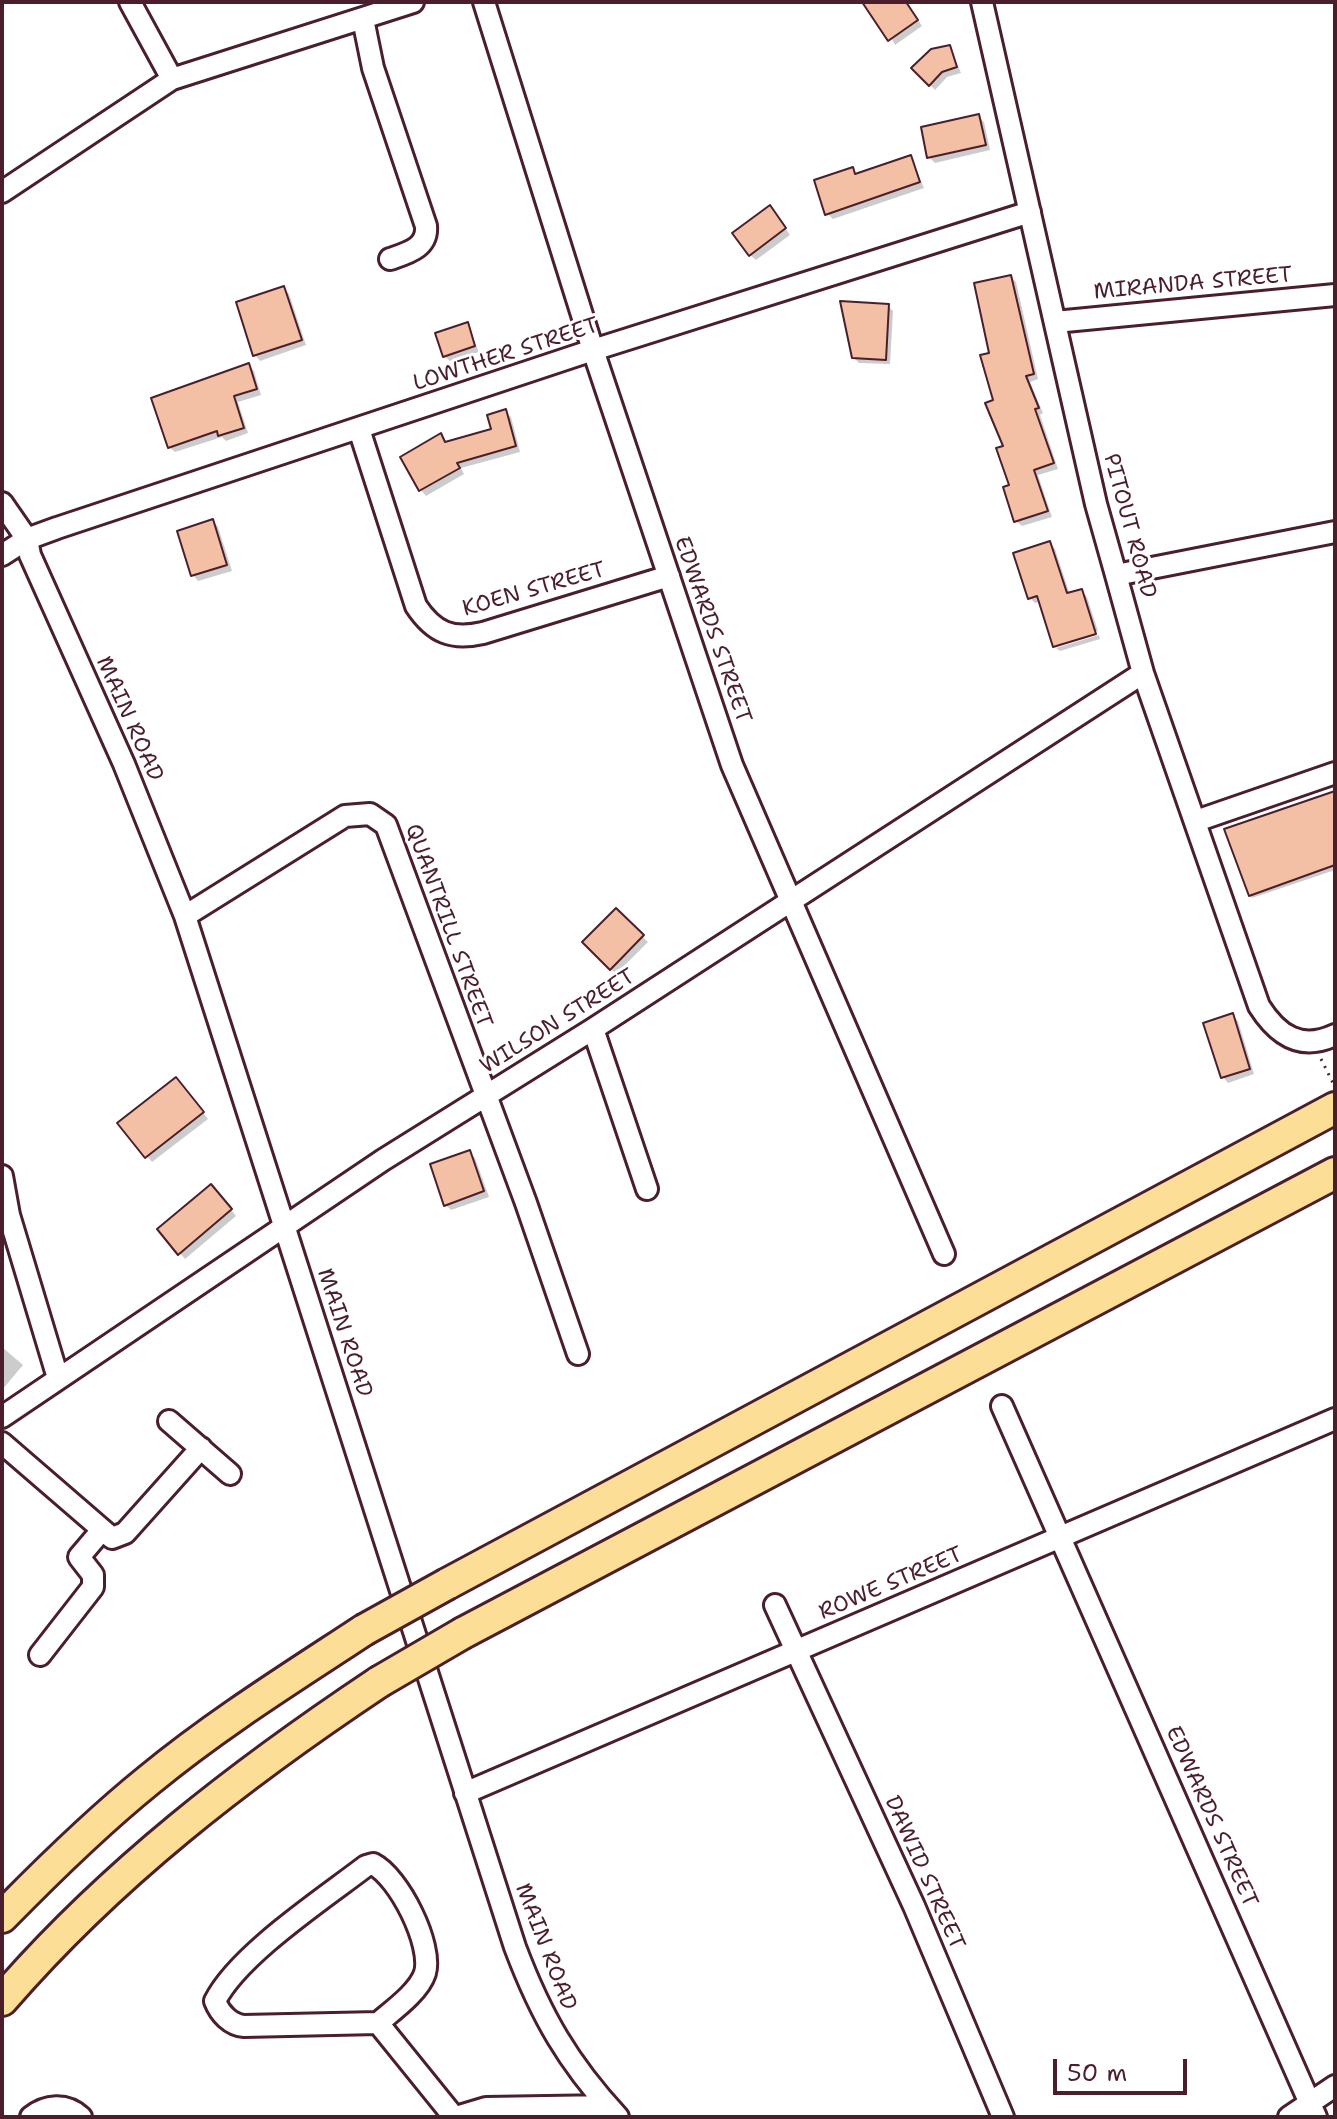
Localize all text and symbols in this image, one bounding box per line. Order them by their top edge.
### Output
street label: MIRANDA STREET [1093,262,1293,306]
street label: LOWTHER STREET [410,313,602,397]
street label: PITOUT ROAD [1097,451,1161,601]
street label: EDWARDS STREET [668,533,756,727]
street label: KOEN STREET [459,557,609,623]
street label: MAIN ROAD [90,653,168,785]
street label: QUANTRILL STREET [399,820,497,1032]
street label: WILSON STREET [476,964,640,1080]
street label: MAIN ROAD [311,1265,377,1401]
street label: ROWE STREET [815,1542,967,1626]
street label: EDWARDS STREET [1159,1722,1263,1912]
street label: DAWID STREET [878,1792,970,1954]
street label: MAIN ROAD [509,1880,581,2014]
scale bar [1057,2043,1191,2093]
text: 50 m [1067,2057,1127,2089]

